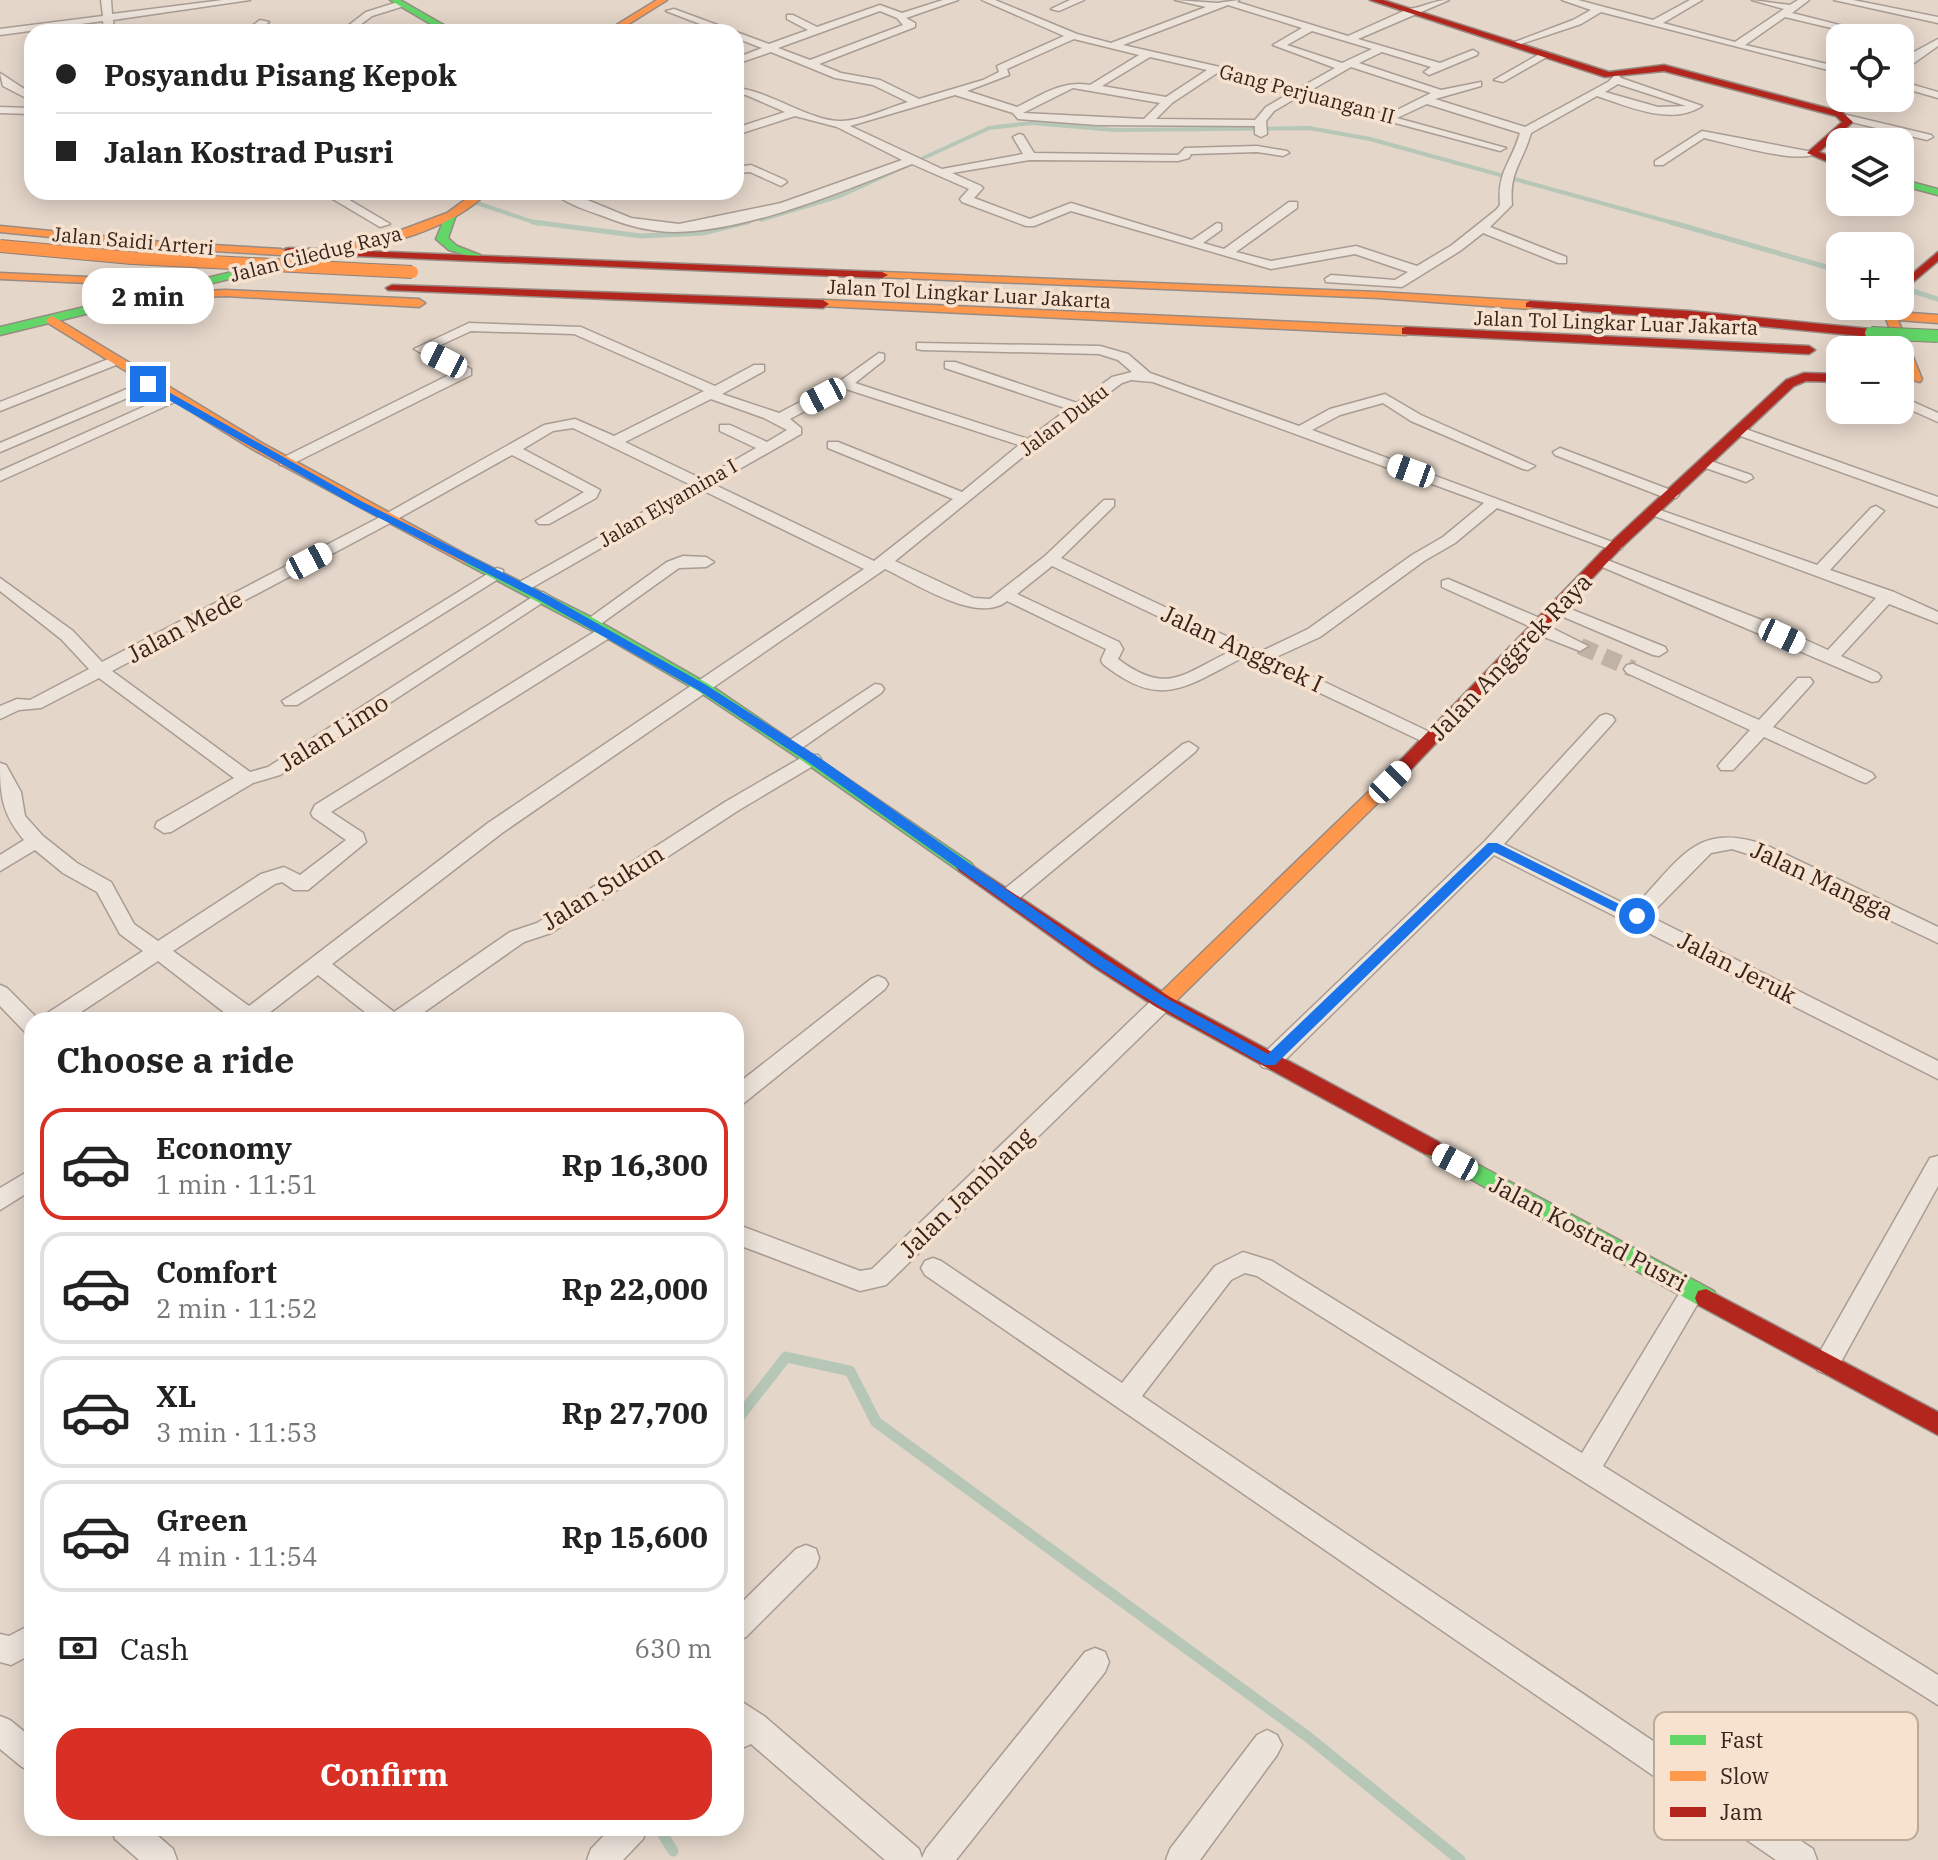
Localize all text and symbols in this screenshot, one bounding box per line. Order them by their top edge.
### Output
map controls [1826,24,1914,424]
button: locate [1826,24,1914,112]
text: Posyandu Pisang Kepok [104,55,457,94]
street label: Gang Perjuangan II [1216,57,1398,130]
button: layers [1826,128,1914,216]
text: Jalan Kostrad Pusri [104,132,394,171]
street label: Jalan Ciledug Raya [227,219,405,288]
street label: Jalan Saidi Arteri [51,220,215,261]
button: + [1826,232,1914,320]
callout: 2 min [82,268,214,324]
street label: Jalan Tol Lingkar Luar Jakarta [826,273,1112,314]
text: 2 min [112,279,184,313]
street label: Jalan Tol Lingkar Luar Jakarta [1473,304,1759,341]
button: − [1826,336,1914,424]
car [417,338,471,382]
route end [130,366,166,402]
car [796,374,850,418]
street label: Jalan Duku [1014,377,1114,462]
street label: Jalan Elyamina I [594,452,742,553]
car [1384,452,1438,490]
car [282,539,336,583]
street label: Jalan Anggrek Raya [1422,566,1598,747]
street label: Jalan Mede [121,582,248,670]
street label: Jalan Anggrek I [1157,597,1328,699]
car [1755,615,1809,657]
street label: Jalan Limo [273,686,394,778]
car [1365,757,1415,807]
street label: Jalan Mangga [1746,833,1899,927]
street label: Jalan Sukun [535,837,670,937]
route start [1619,898,1655,934]
street label: Jalan Jeruk [1673,924,1802,1011]
text: Choose a ride [56,1036,295,1083]
street label: Jalan Jamblang [892,1120,1040,1265]
icon: car [60,1128,132,1200]
text: Economy [156,1128,292,1167]
car [1428,1140,1482,1184]
text: Rp 16,300 [562,1145,708,1184]
text: 1 min · 11:51 [156,1167,318,1201]
street label: Jalan Kostrad Pusri [1484,1168,1693,1299]
icon: car [60,1252,132,1324]
text: Comfort [156,1252,277,1291]
text: Rp 22,000 [562,1269,708,1308]
text: 2 min · 11:52 [156,1291,318,1325]
icon: car [60,1376,132,1448]
text: XL [156,1376,196,1415]
text: Rp 27,700 [562,1393,708,1432]
text: 3 min · 11:53 [156,1415,318,1449]
icon: car [60,1500,132,1572]
text: Green [156,1500,248,1539]
text: Rp 15,600 [562,1517,708,1556]
text: 4 min · 11:54 [156,1539,318,1573]
icon: cash [56,1626,100,1670]
text: Cash [120,1629,189,1668]
text: 630 m [634,1631,712,1665]
legend [1654,1712,1918,1840]
text: Fast [1720,1725,1763,1754]
button: Confirm [56,1728,712,1820]
text: Slow [1720,1761,1769,1790]
text: Jam [1720,1797,1763,1826]

